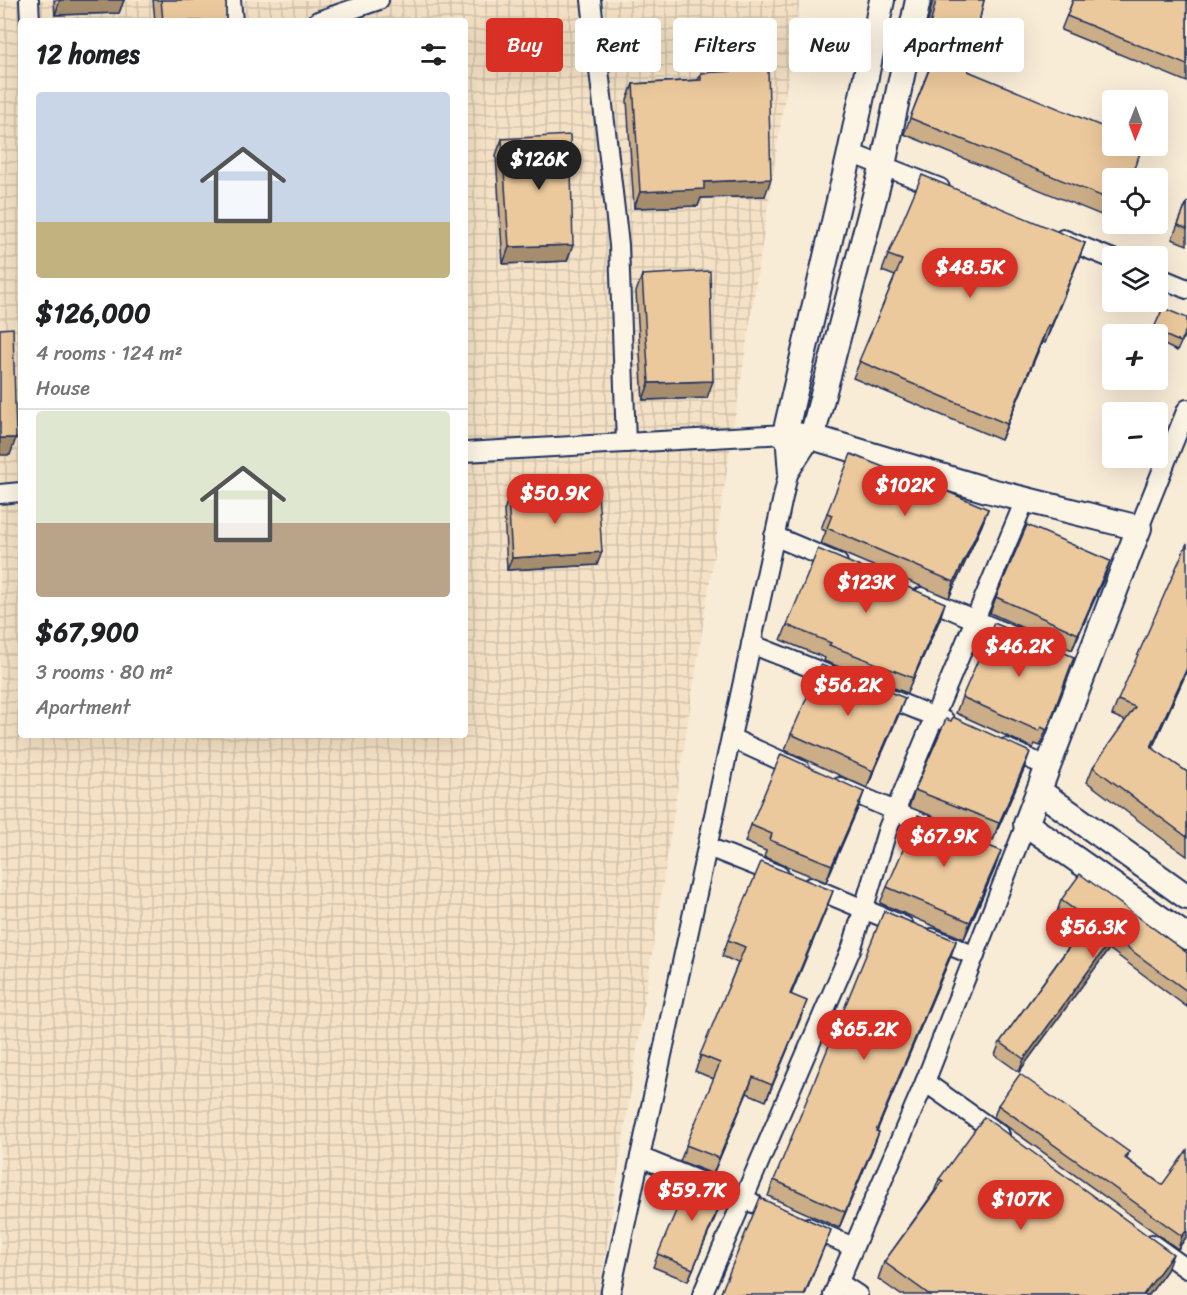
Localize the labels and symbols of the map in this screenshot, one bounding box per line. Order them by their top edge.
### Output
north arrow [1102,90,1168,156]
pin: $126K [497,140,581,191]
pin: $48.5K [921,248,1019,299]
pin: $102K [863,466,947,517]
pin: $50.9K [506,474,604,525]
pin: $123K [824,563,908,614]
pin: $46.2K [970,627,1068,678]
pin: $56.2K [799,666,897,717]
pin: $67.9K [895,817,993,868]
pin: $56.3K [1044,908,1142,959]
pin: $65.2K [815,1010,913,1061]
pin: $59.7K [643,1171,741,1222]
pin: $107K [979,1180,1063,1231]

